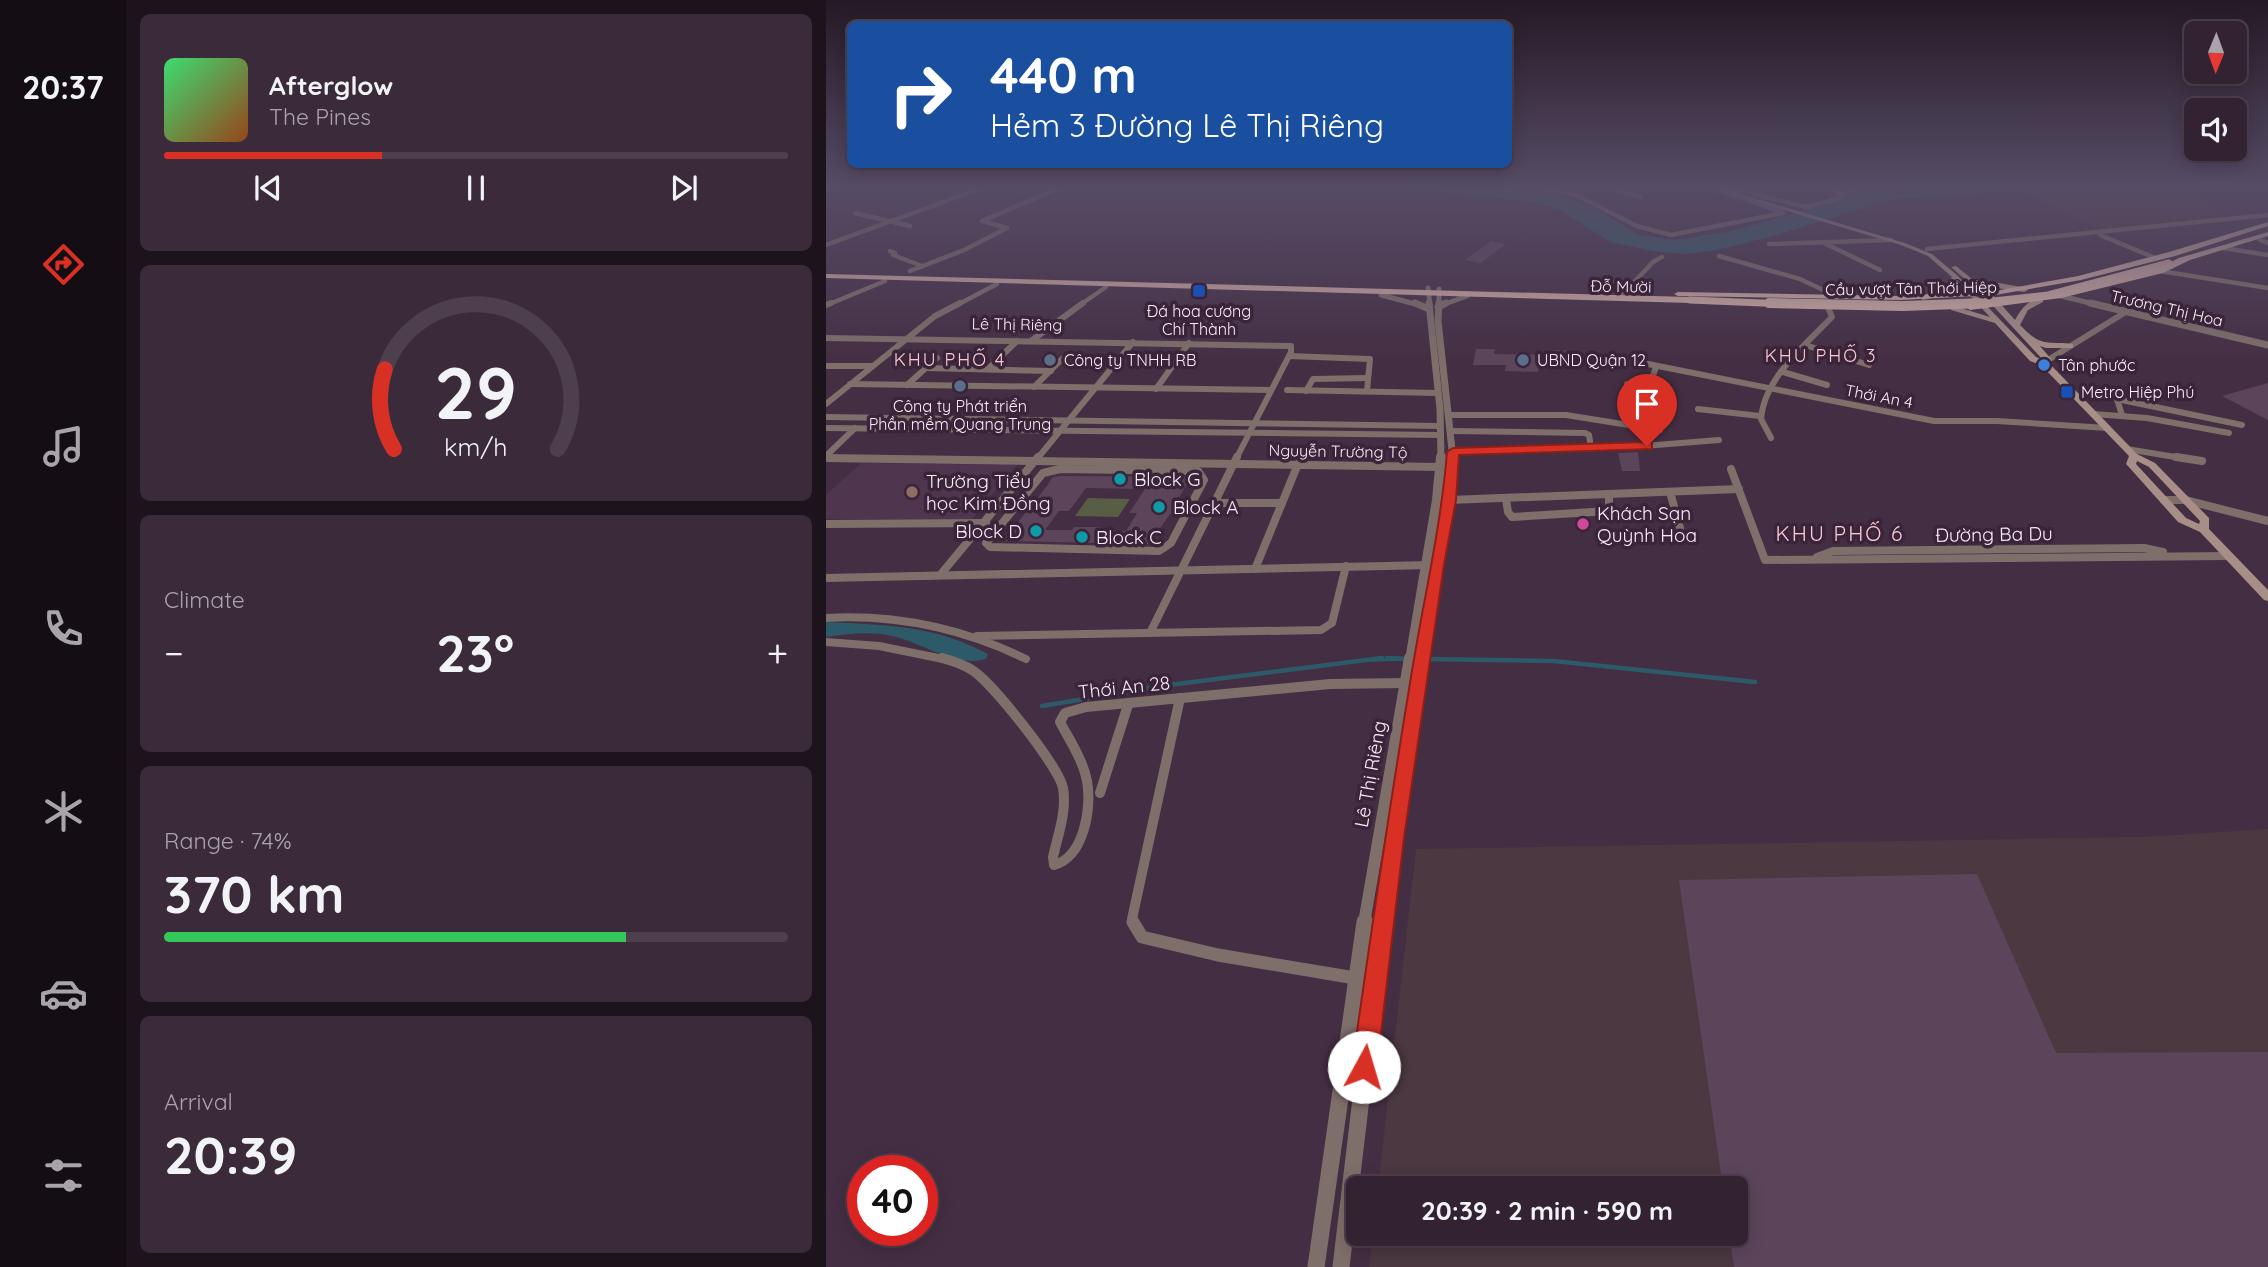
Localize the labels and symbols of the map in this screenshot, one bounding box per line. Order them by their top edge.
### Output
north arrow [2184,21,2247,84]
street label: Đỗ Mười [1590,275,1652,297]
street label: Cầu vượt Tân Thới Hiệp [1825,277,1997,299]
marker: Đá hoa cương Chí Thành [1191,283,1207,299]
street label: Trương Thị Hoa [2109,285,2225,331]
place label: Đá hoa cương Chí Thành [1147,301,1251,339]
street label: Lê Thị Riêng [971,313,1063,335]
district label: KHU PHỐ 3 [1765,344,1877,367]
district label: KHU PHỐ 4 [894,348,1006,371]
place label: Công ty TNHH RB [1064,350,1196,370]
place label: UBND Quận 12 [1537,350,1646,370]
marker: Công ty TNHH RB [1042,352,1058,368]
marker: UBND Quận 12 [1515,352,1531,368]
place label: Tân phước [2058,355,2135,375]
marker: Tân phước [2036,357,2052,373]
pin [1617,374,1677,446]
marker: Công ty Phát triển Phần mềm Quang Trung [952,378,968,394]
street label: Thới An 4 [1843,380,1915,412]
place label: Metro Hiệp Phú [2081,382,2194,402]
marker: Metro Hiệp Phú [2059,384,2075,400]
place label: Công ty Phát triển Phần mềm Quang Trung [869,396,1051,434]
street label: Nguyễn Trường Tộ [1268,440,1408,462]
place label: Block G [1134,467,1200,491]
place label: Trường Tiểu học Kim Đồng [926,469,1051,515]
marker: Block G [1112,471,1128,487]
marker: Trường Tiểu học Kim Đồng [904,484,920,500]
place label: Block A [1173,495,1238,519]
marker: Block A [1151,499,1167,515]
place label: Khách Sạn Quỳnh Hoa [1597,501,1697,547]
marker: Khách Sạn Quỳnh Hoa [1575,516,1591,532]
place label: Block D [955,519,1022,543]
district label: KHU PHỐ 6 [1776,520,1904,546]
street label: Đường Ba Du [1935,521,2053,547]
marker: Block D [1028,523,1044,539]
place label: Block C [1096,525,1162,549]
marker: Block C [1074,529,1090,545]
street label: Thới An 28 [1077,670,1171,704]
street label: Lê Thị Riêng [1349,719,1391,829]
position arrow [1327,1030,1401,1104]
speed limit sign: 40 [847,1155,938,1246]

